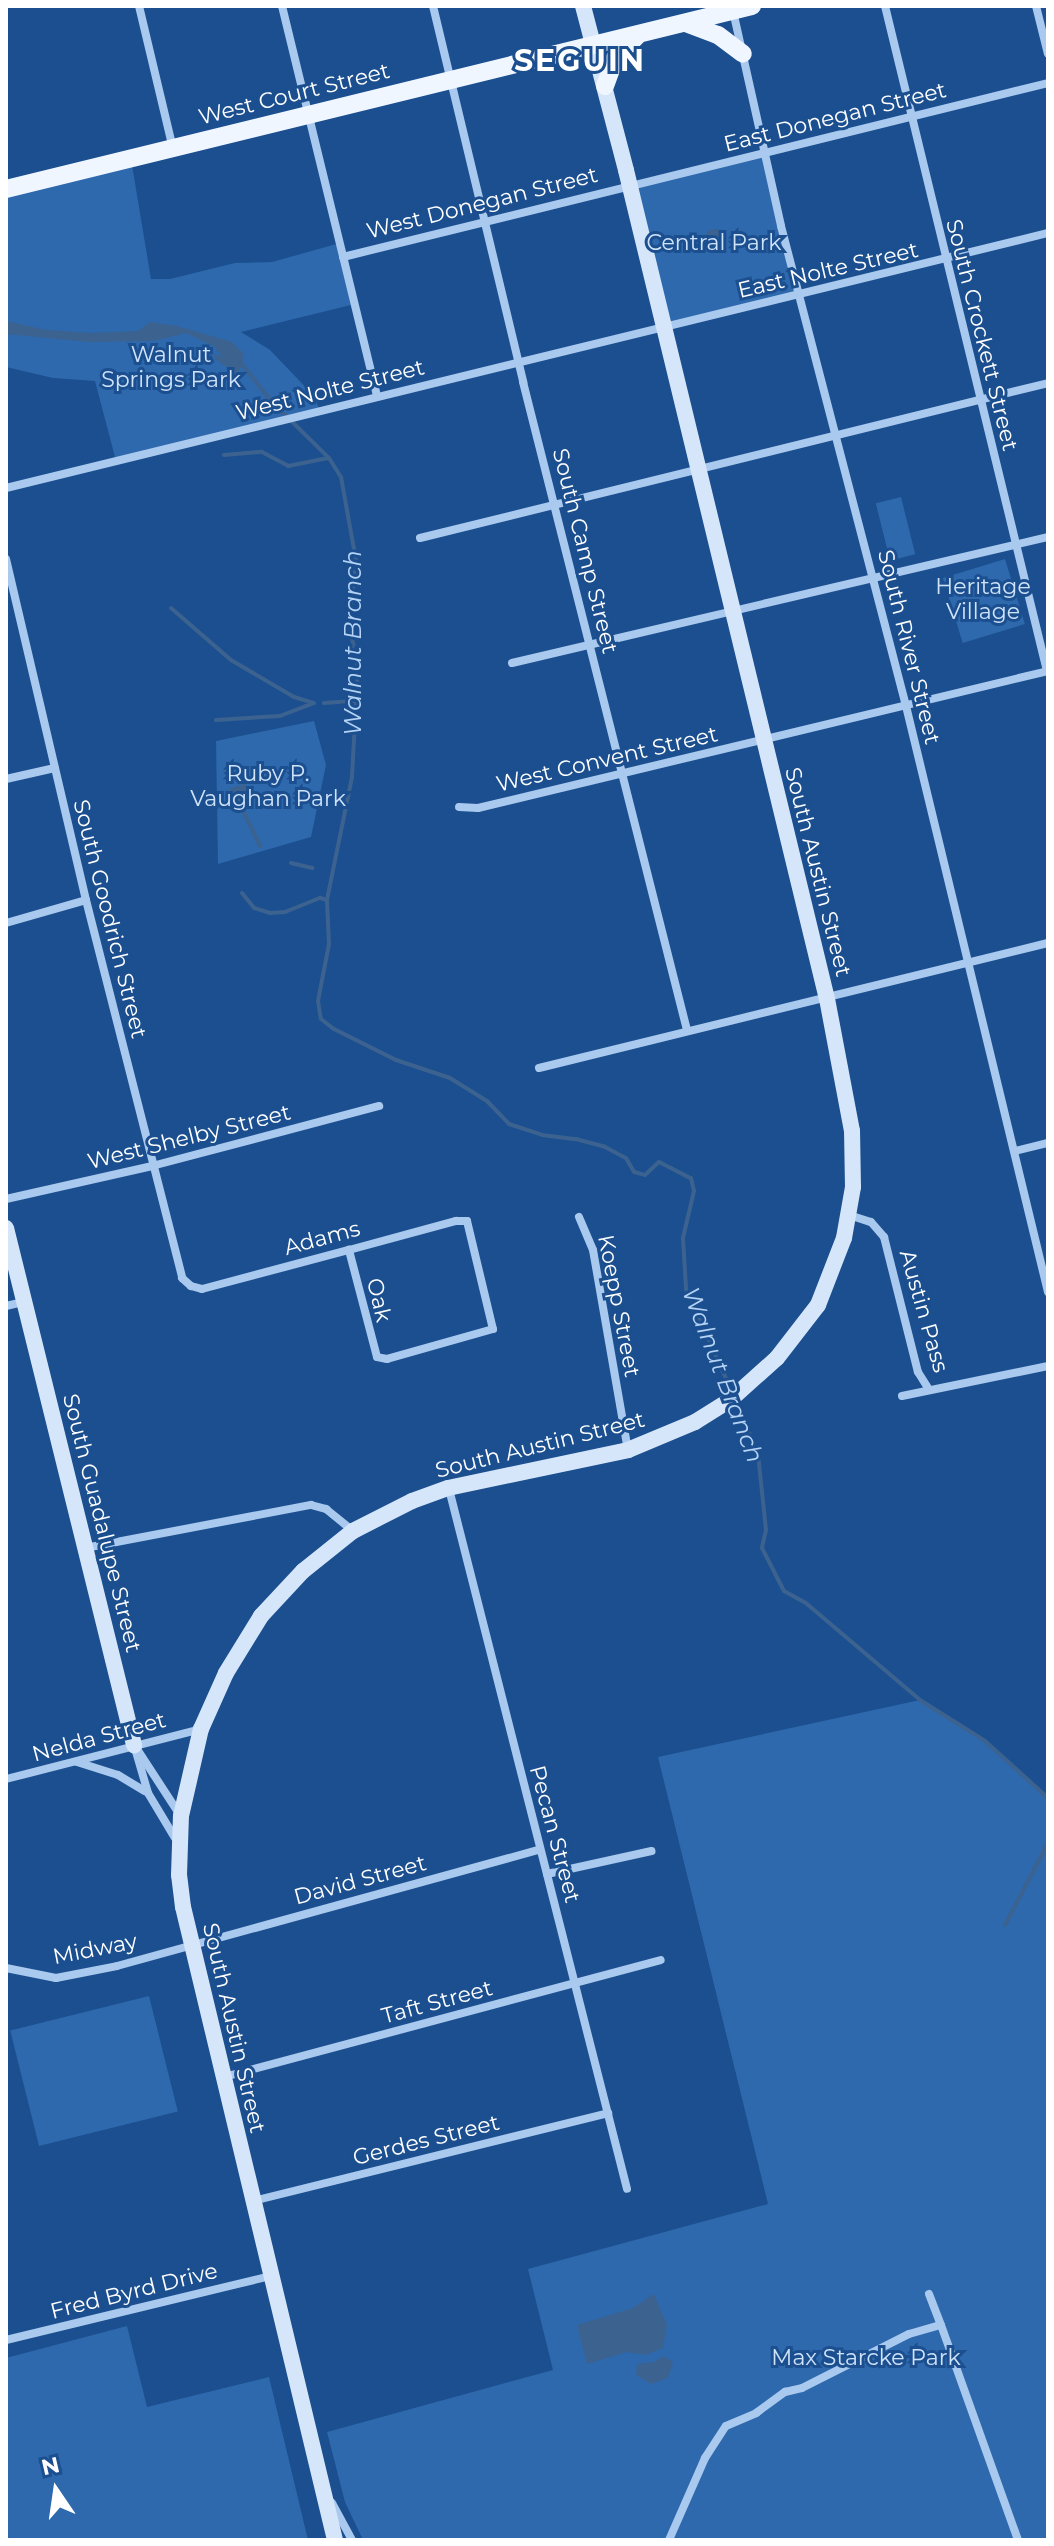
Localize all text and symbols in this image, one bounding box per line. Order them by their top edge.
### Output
district label: SEGUIN [514,43,646,79]
street label: West Court Street [196,57,392,131]
street label: East Donegan Street [721,77,949,157]
street label: West Donegan Street [364,161,600,245]
street label: South Crockett Street [940,217,1024,453]
park label: Central Park [646,230,782,256]
street label: East Nolte Street [735,236,921,304]
park label: Walnut Springs Park [101,341,241,392]
street label: West Nolte Street [233,354,427,426]
street label: South Camp Street [547,446,623,656]
street label: South River Street [872,547,946,747]
water label: Walnut Branch [339,550,367,736]
park label: Heritage Village [935,573,1031,624]
street label: West Convent Street [494,721,720,797]
park label: Ruby P. Vaughan Park [190,760,346,812]
street label: South Austin Street [779,765,857,979]
street label: South Goodrich Street [68,797,152,1041]
street label: West Shelby Street [85,1099,293,1175]
street label: Adams [281,1215,363,1261]
street label: Koepp Street [592,1233,646,1379]
street label: Austin Pass [894,1247,954,1375]
street label: Oak [361,1275,397,1325]
water label: Walnut Branch [676,1283,770,1467]
street label: South Guadalupe Street [57,1391,147,1655]
street label: South Austin Street [433,1406,647,1484]
street label: Nelda Street [29,1706,169,1768]
street label: Pecan Street [524,1762,586,1906]
street label: David Street [291,1850,429,1910]
street label: South Austin Street [197,1920,271,2136]
street label: Midway [51,1928,139,1970]
street label: Taft Street [379,1975,495,2029]
street label: Gerdes Street [350,2109,502,2171]
street label: Fred Byrd Drive [48,2257,220,2325]
park label: Max Starcke Park [771,2345,961,2371]
north arrow [16,2450,96,2530]
text: N [39,2451,62,2481]

